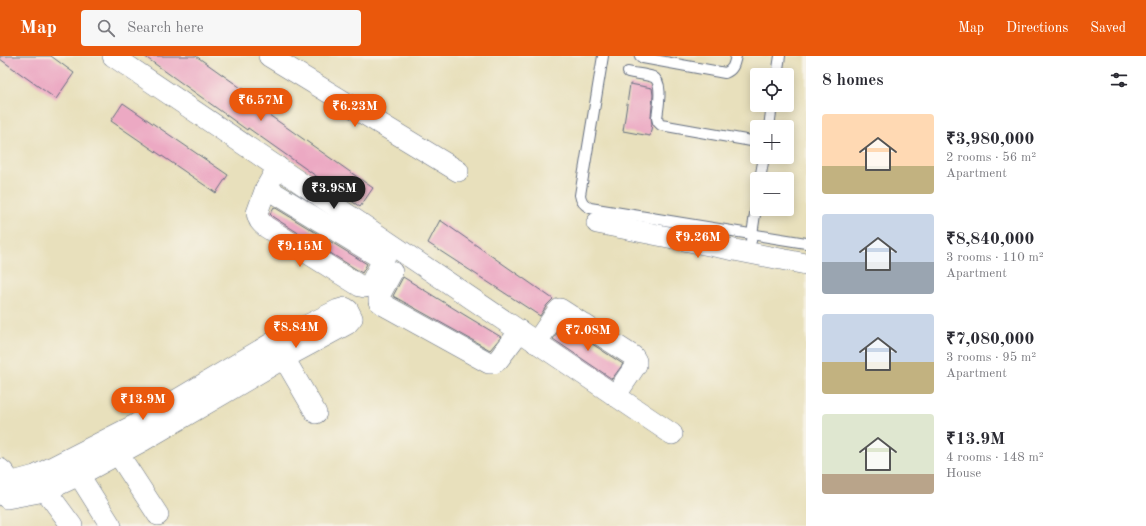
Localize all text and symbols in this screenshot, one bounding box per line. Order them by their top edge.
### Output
search box [81,10,361,46]
icon: search [95,17,117,39]
text: Map [20,19,57,38]
text: Search here [127,21,204,36]
text: Map [958,21,984,35]
text: Directions [1006,21,1068,35]
text: Saved [1090,21,1126,35]
map controls [750,68,794,216]
button: locate [750,68,794,112]
icon: filters [1108,69,1130,91]
text: 8 homes [822,72,884,89]
pin: ₹6.57M [228,88,294,122]
text: ₹6.57M [238,94,284,107]
pin: ₹6.23M [322,94,388,128]
text: ₹6.23M [332,100,378,113]
button: + [750,120,794,164]
icon: home [854,130,902,178]
text: ₹3,980,000 [946,131,1034,148]
text: 2 rooms · 56 m² [946,151,1036,164]
text: Apartment [946,167,1007,180]
button: − [750,172,794,216]
pin: ₹3.98M [301,176,367,210]
text: ₹3.98M [311,182,357,195]
pin: ₹9.26M [665,225,731,259]
icon: home [854,230,902,278]
text: ₹9.26M [675,231,721,244]
text: ₹8,840,000 [946,231,1034,248]
pin: ₹9.15M [267,234,333,268]
text: ₹9.15M [277,240,323,253]
text: 3 rooms · 110 m² [946,251,1044,264]
text: Apartment [946,267,1007,280]
pin: ₹8.84M [263,315,329,349]
pin: ₹7.08M [555,318,621,352]
text: ₹8.84M [273,321,319,334]
text: ₹7.08M [565,324,611,337]
icon: home [854,330,902,378]
text: ₹7,080,000 [946,331,1034,348]
text: 3 rooms · 95 m² [946,351,1036,364]
text: Apartment [946,367,1007,380]
pin: ₹13.9M [110,387,176,421]
text: ₹13.9M [120,393,166,406]
icon: home [854,430,902,478]
text: ₹13.9M [946,431,1005,448]
text: 4 rooms · 148 m² [946,451,1044,464]
text: House [946,467,981,480]

